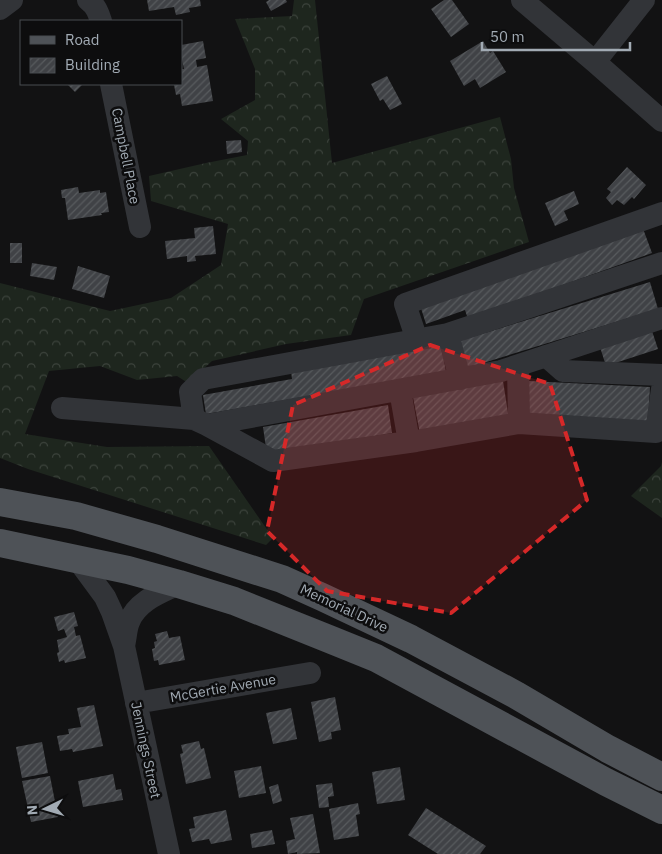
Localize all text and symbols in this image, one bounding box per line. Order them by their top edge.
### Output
legend [20,20,182,85]
scale bar [482,20,630,52]
text: 50 m [490,27,525,46]
text: Road [65,30,100,49]
text: Building [65,55,120,74]
street label: Campbell Place [108,106,144,206]
street label: Memorial Drive [297,580,391,636]
street label: McGertie Avenue [169,670,278,706]
street label: Jennings Street [127,700,165,800]
north arrow [20,784,70,834]
text: N [23,804,41,816]

